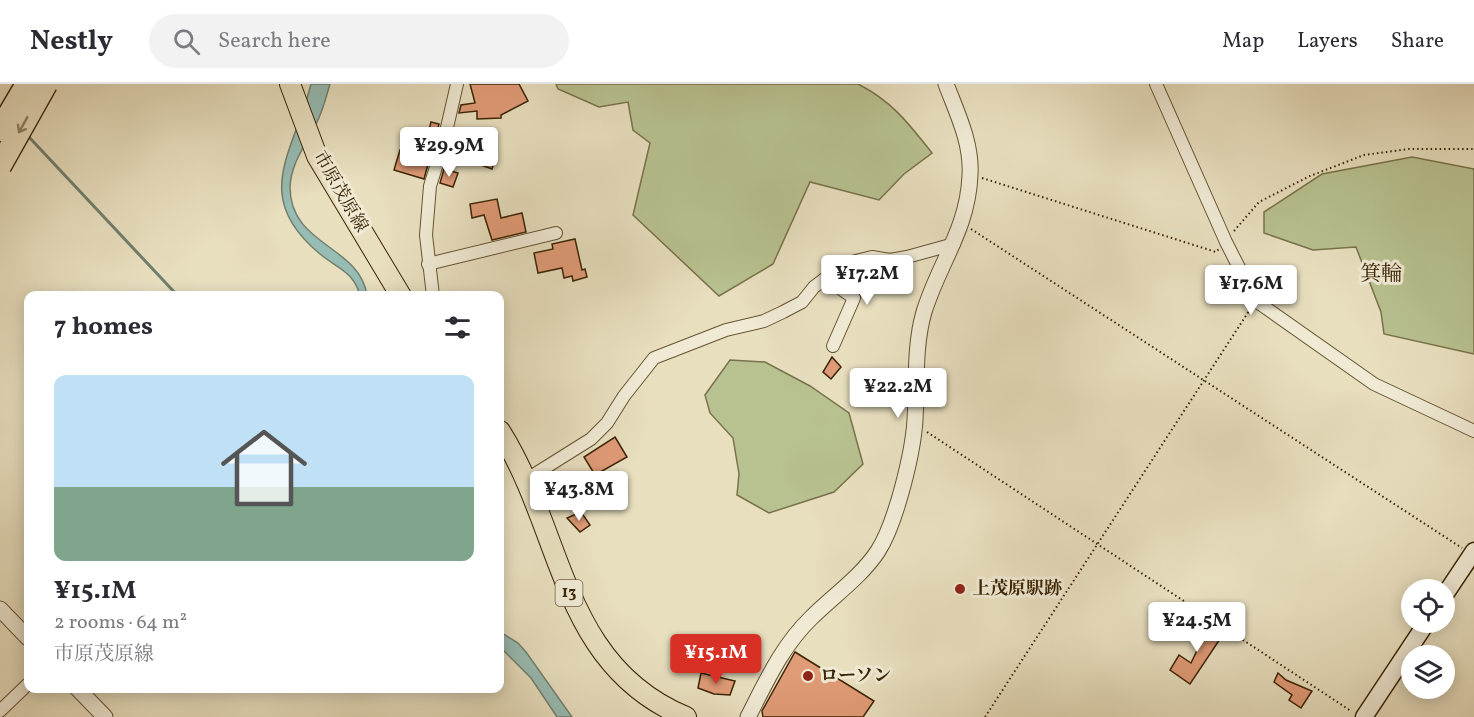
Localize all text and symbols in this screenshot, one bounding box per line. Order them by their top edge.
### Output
search box [149,14,569,68]
text: Nestly [30,22,113,61]
icon: search [170,25,203,58]
text: Search here [218,26,331,57]
text: Map [1222,27,1264,56]
text: Layers [1297,27,1358,56]
text: Share [1391,27,1444,56]
one-way arrow [17,116,29,133]
pin: ¥29.9M [400,127,498,178]
text: ¥29.9M [414,132,484,160]
street label: 市原茂原線 [307,147,373,237]
pin: ¥17.2M [818,255,916,306]
text: ¥17.2M [835,260,899,288]
district label: 箕輪 [1360,260,1402,289]
pin: ¥17.6M [1202,265,1300,316]
text: ¥17.6M [1219,270,1283,298]
text: 7 homes [54,309,153,345]
icon: filters [441,311,474,344]
pin: ¥22.2M [849,368,947,419]
text: ¥22.2M [864,373,932,401]
icon: home [210,414,318,522]
pin: ¥43.8M [530,471,628,522]
text: ¥43.8M [544,476,614,504]
text: ¥15.1M [54,573,136,609]
place label: 上茂原駅跡 [972,577,1062,602]
map controls [1401,579,1455,699]
button: locate [1401,579,1455,633]
road number: 13 [556,580,582,606]
marker: 上茂原駅跡 [953,582,967,596]
pin: ¥24.5M [1148,602,1246,653]
text: ¥24.5M [1162,607,1232,635]
text: 2 rooms · 64 m² [54,609,187,637]
pin: ¥15.1M [667,634,765,685]
text: ¥15.1M [684,639,748,667]
text: 市原茂原線 [54,641,154,669]
button: layers [1401,645,1455,699]
place label: ローソン [820,664,891,689]
marker: ローソン [801,669,815,683]

